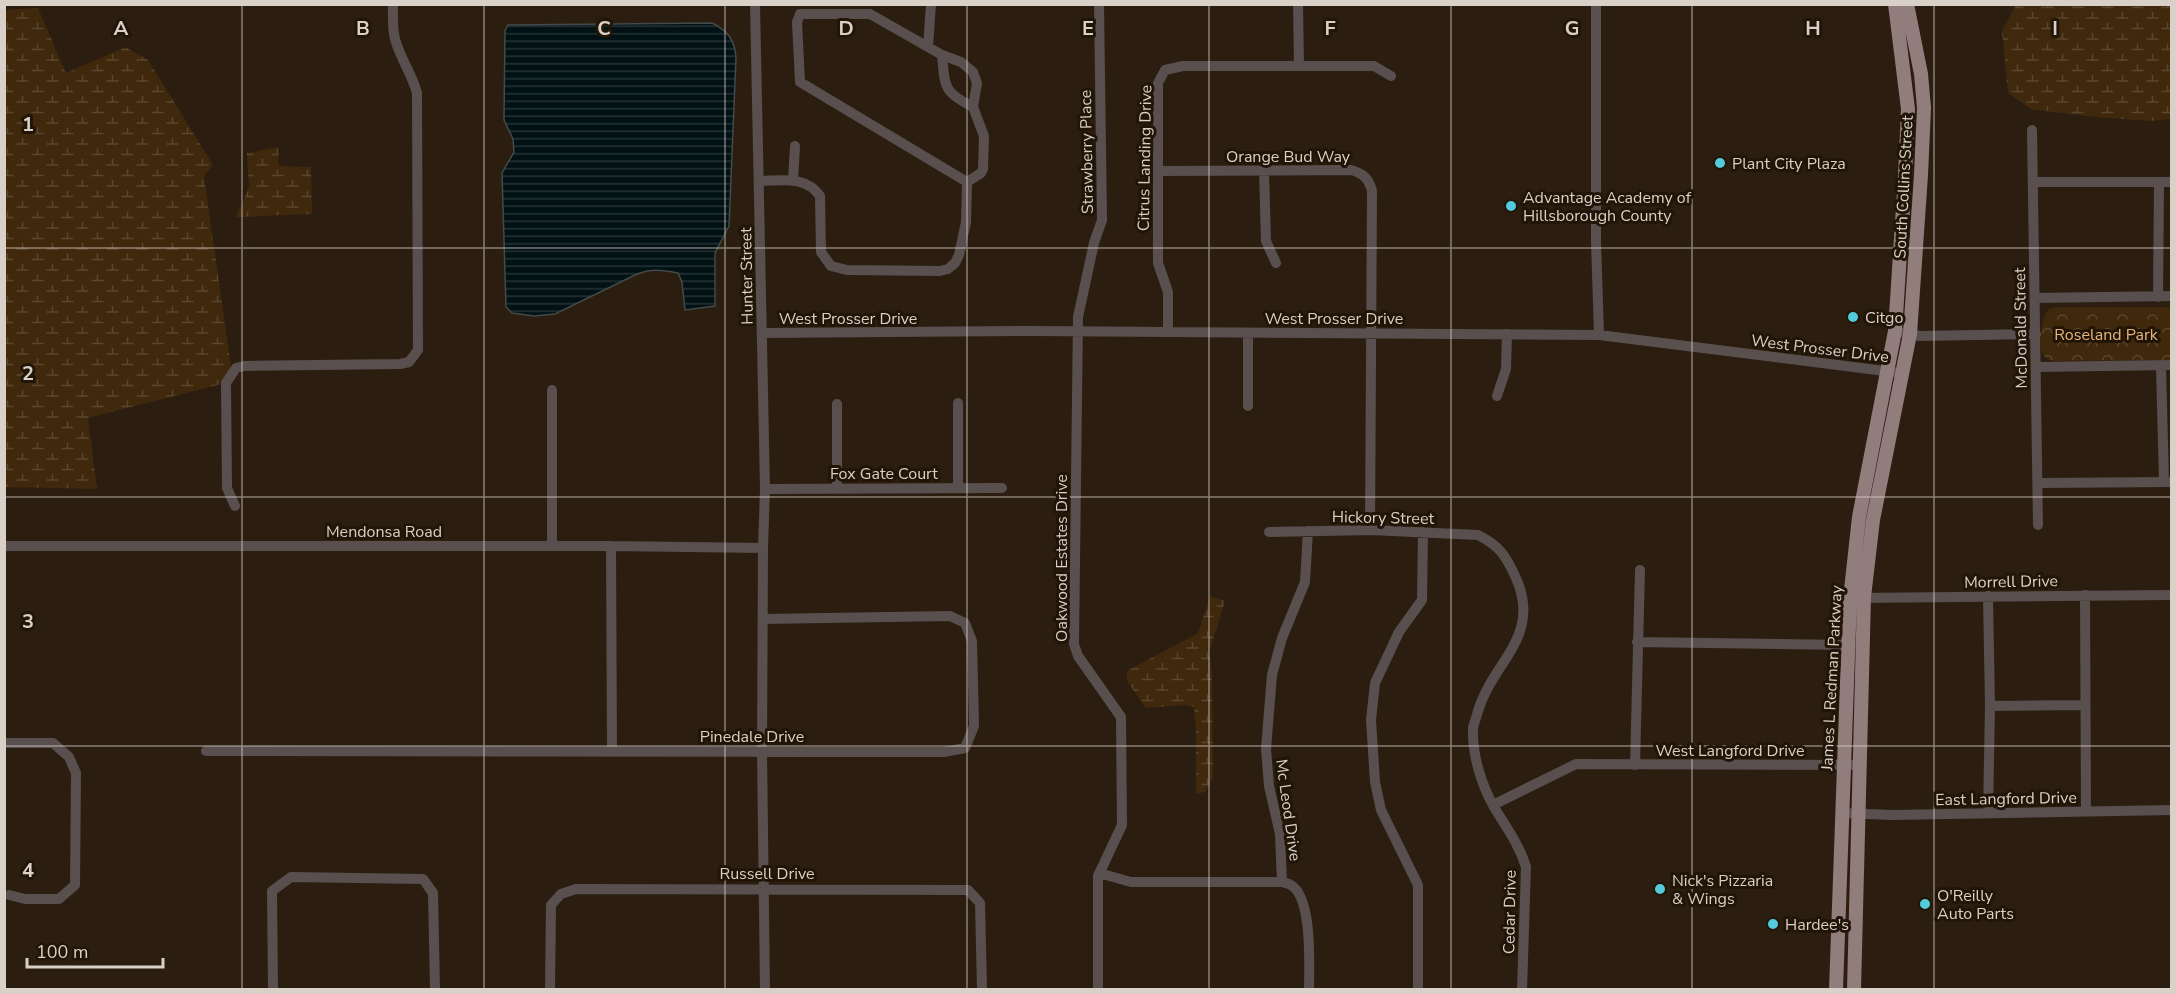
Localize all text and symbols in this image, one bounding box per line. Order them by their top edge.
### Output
text: A [114,15,129,42]
text: B [356,15,370,42]
text: C [597,15,611,42]
text: D [838,15,854,42]
text: E [1082,15,1094,42]
text: F [1324,15,1336,42]
text: G [1565,15,1579,42]
text: H [1805,15,1821,42]
text: I [2052,15,2058,42]
street label: Citrus Landing Drive [1133,85,1157,231]
street label: Strawberry Place [1075,90,1099,214]
text: 1 [22,111,34,138]
street label: South Collins Street [1889,115,1919,259]
street label: Orange Bud Way [1226,146,1351,168]
place label: Plant City Plaza [1732,153,1846,175]
marker: Plant City Plaza [1713,156,1727,170]
place label: Advantage Academy of Hillsborough County [1523,187,1692,227]
marker: Advantage Academy of Hillsborough County [1504,199,1518,213]
street label: Hunter Street [735,227,759,325]
street label: McDonald Street [2009,267,2033,389]
place label: Citgo [1865,307,1903,329]
street label: West Prosser Drive [779,308,917,330]
street label: West Prosser Drive [1265,308,1403,330]
marker: Citgo [1846,310,1860,324]
park label: Roseland Park [2054,324,2159,346]
street label: West Prosser Drive [1750,330,1890,368]
text: 2 [22,360,34,387]
street label: Fox Gate Court [830,463,938,485]
street label: Oakwood Estates Drive [1051,474,1073,642]
street label: Hickory Street [1332,506,1435,530]
street label: Mendonsa Road [326,521,442,543]
street label: Morrell Drive [1964,570,2058,594]
street label: James L Redman Parkway [1816,584,1848,772]
text: 3 [22,608,34,635]
street label: Pinedale Drive [700,726,804,748]
street label: West Langford Drive [1655,740,1805,762]
street label: Mc Leod Drive [1270,758,1306,862]
street label: East Langford Drive [1935,787,2077,811]
text: 4 [22,857,34,884]
street label: Russell Drive [719,863,815,885]
street label: Cedar Drive [1498,870,1522,954]
place label: Nick's Pizzaria & Wings [1672,870,1773,910]
marker: Nick's Pizzaria & Wings [1653,882,1667,896]
place label: O'Reilly Auto Parts [1937,885,2014,925]
marker: O'Reilly Auto Parts [1918,897,1932,911]
place label: Hardee's [1785,914,1849,936]
marker: Hardee's [1766,917,1780,931]
scale bar [27,931,164,969]
text: 100 m [36,940,88,964]

